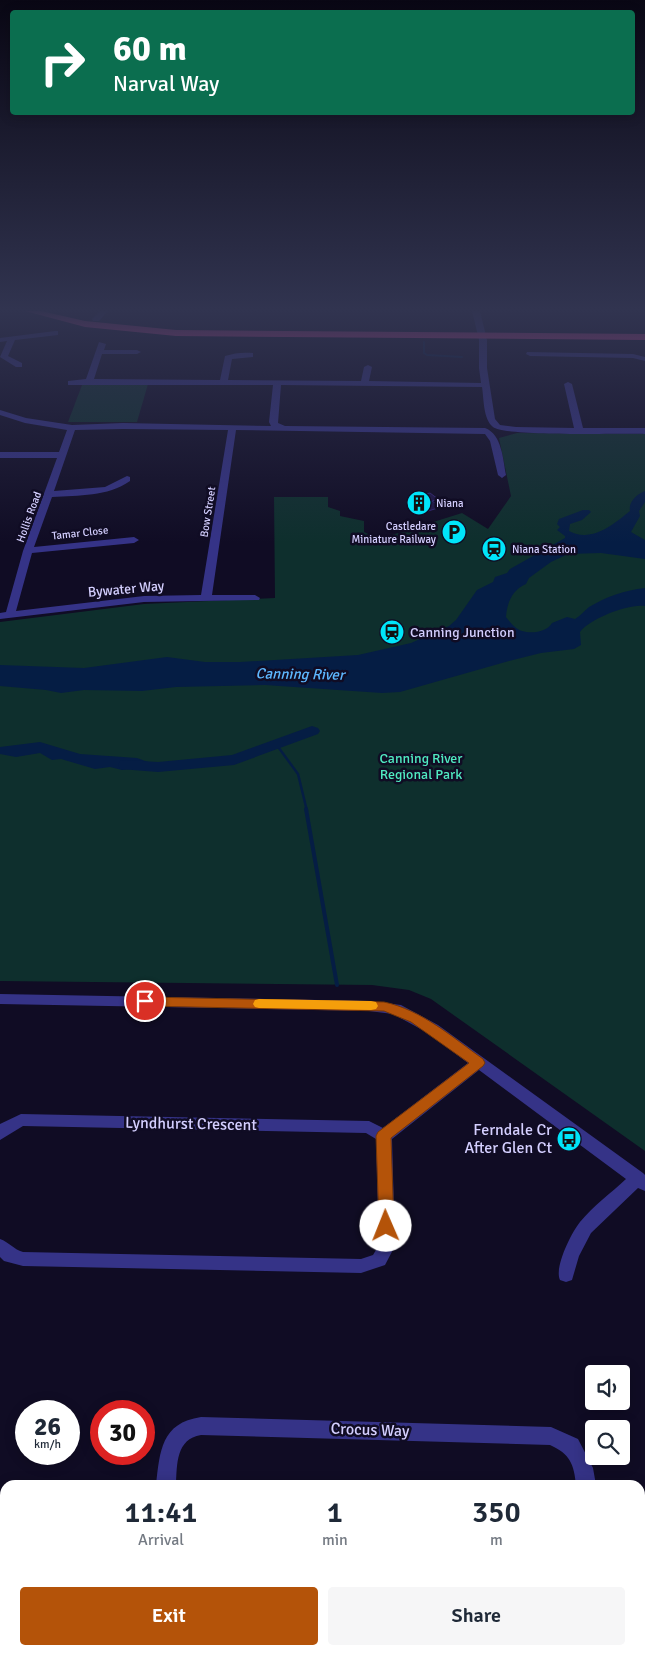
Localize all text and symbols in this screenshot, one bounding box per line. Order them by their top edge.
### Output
text: 60 m [113,27,187,70]
icon: right [30,30,95,95]
text: Narval Way [113,70,219,97]
street label: Bow Street [198,486,218,538]
street label: Hollis Road [14,490,44,544]
building icon: Niana [406,490,432,516]
place label: Niana [436,497,464,510]
parking icon: Castledare Miniature Railway [441,519,467,545]
place label: Castledare Miniature Railway [351,520,437,546]
street label: Tamar Close [51,524,109,542]
station icon: Niana Station [481,536,507,562]
place label: Niana Station [512,543,576,556]
street label: Bywater Way [87,577,165,601]
station icon: Canning Junction [379,619,405,645]
place label: Canning Junction [410,624,515,641]
water label: Canning River [255,664,347,684]
park label: Canning River Regional Park [379,750,463,783]
pin [124,980,166,1022]
icon: arrive [131,987,159,1015]
street label: Lyndhurst Crescent [125,1113,257,1135]
place label: Ferndale Cr After Glen Ct [464,1120,552,1158]
bus stop icon: Ferndale Cr After Glen Ct [556,1126,582,1152]
position arrow [359,1199,411,1251]
map controls [585,1365,630,1465]
button: sound [585,1365,630,1410]
speed limit sign: 30 [90,1400,155,1465]
text: 26 [34,1411,61,1442]
street label: Crocus Way [330,1419,410,1441]
button: search [585,1420,630,1465]
text: km/h [34,1437,61,1452]
text: 11:41 [124,1494,198,1531]
text: 1 [327,1494,343,1531]
text: 350 [472,1494,521,1531]
text: Arrival [138,1530,184,1550]
text: min [322,1530,348,1550]
text: m [490,1530,503,1550]
button: Exit [20,1587,318,1645]
button: Share [328,1587,625,1645]

